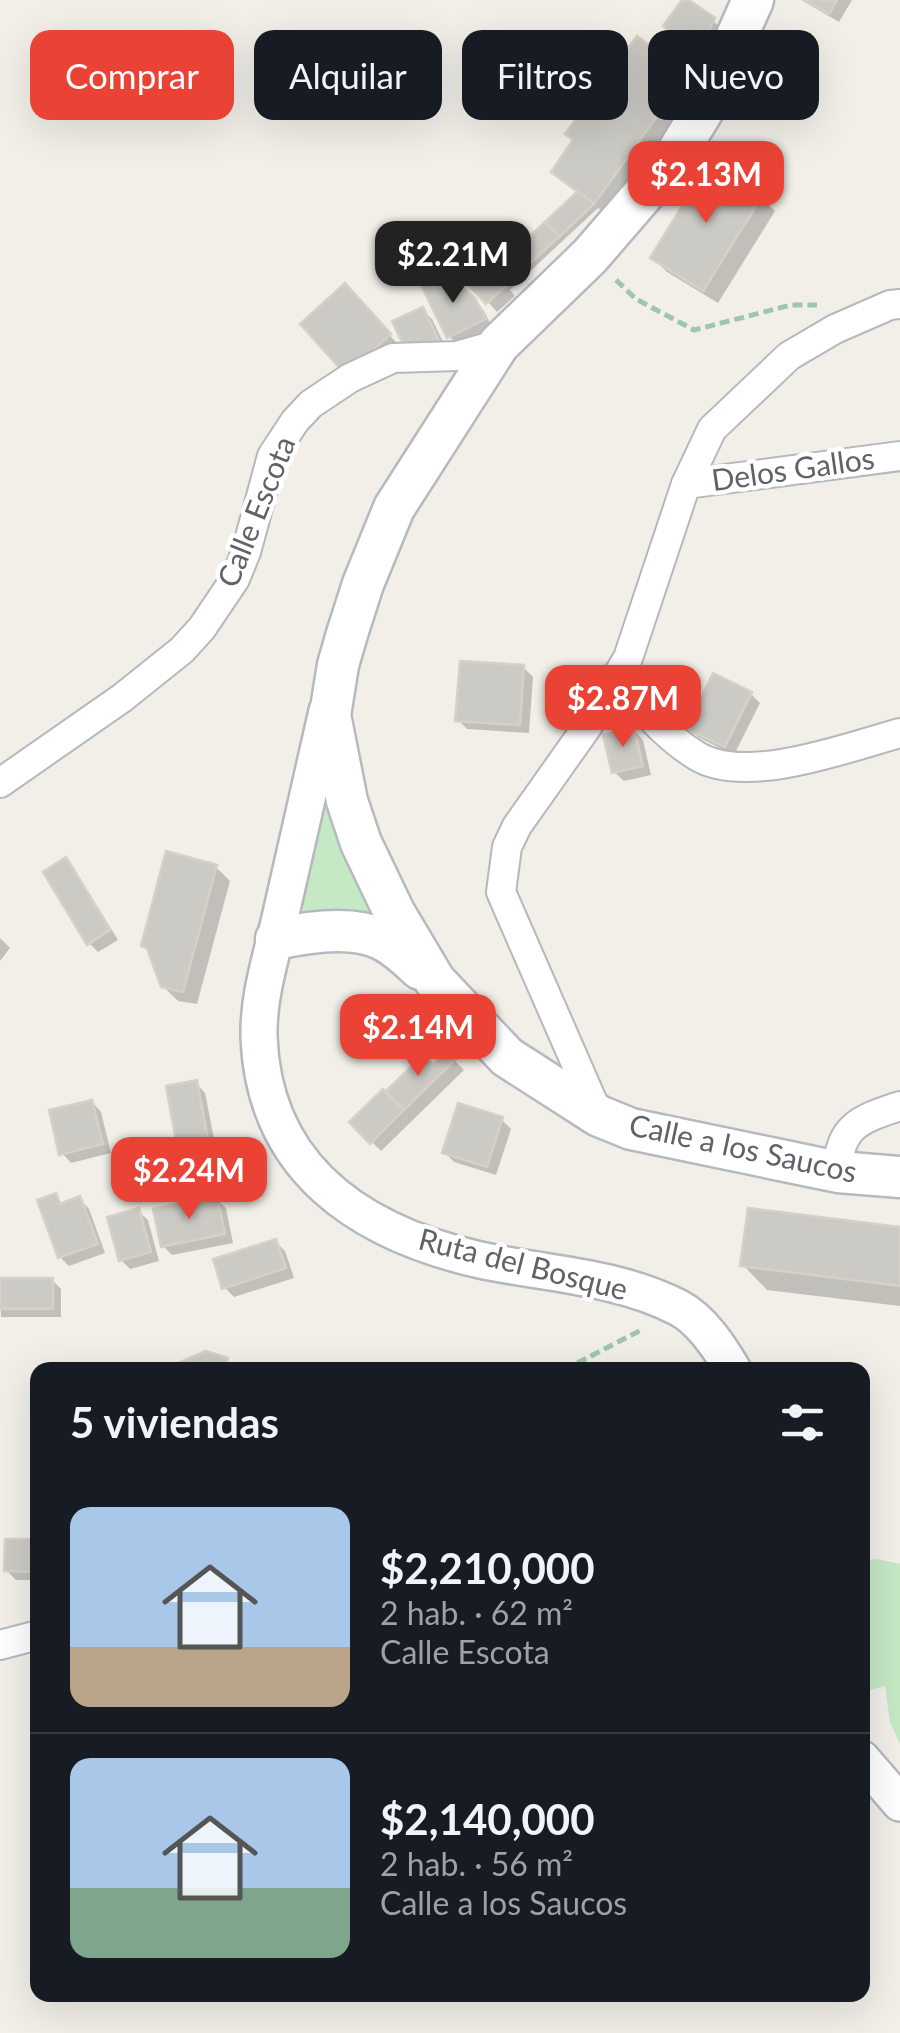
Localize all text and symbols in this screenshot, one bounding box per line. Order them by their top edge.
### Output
chip: Comprar [30,30,234,120]
chip: Alquilar [254,30,442,120]
chip: Filtros [462,30,628,120]
chip: Nuevo [648,30,819,120]
pin: $2.13M [625,141,787,226]
text: $2.13M [650,154,762,193]
pin: $2.21M [372,221,534,306]
text: $2.21M [397,234,509,273]
street label: Calle Escota [209,431,302,592]
street label: Delos Gallos [709,439,876,497]
pin: $2.87M [542,665,704,750]
text: $2.87M [567,678,679,717]
pin: $2.14M [337,994,499,1079]
text: $2.14M [362,1007,474,1046]
street label: Calle a los Saucos [626,1105,861,1189]
pin: $2.24M [108,1137,270,1222]
text: $2.24M [133,1150,245,1189]
street label: Ruta del Bosque [415,1220,632,1306]
icon: filters [775,1395,830,1450]
text: 5 viviendas [70,1397,279,1447]
text: $2,210,000 [380,1543,595,1593]
icon: home [150,1547,270,1667]
text: 2 hab. · 62 m² [380,1593,573,1632]
text: Calle Escota [380,1632,550,1671]
text: $2,140,000 [380,1794,595,1844]
icon: home [150,1798,270,1918]
text: 2 hab. · 56 m² [380,1844,573,1883]
text: Calle a los Saucos [380,1883,627,1922]

